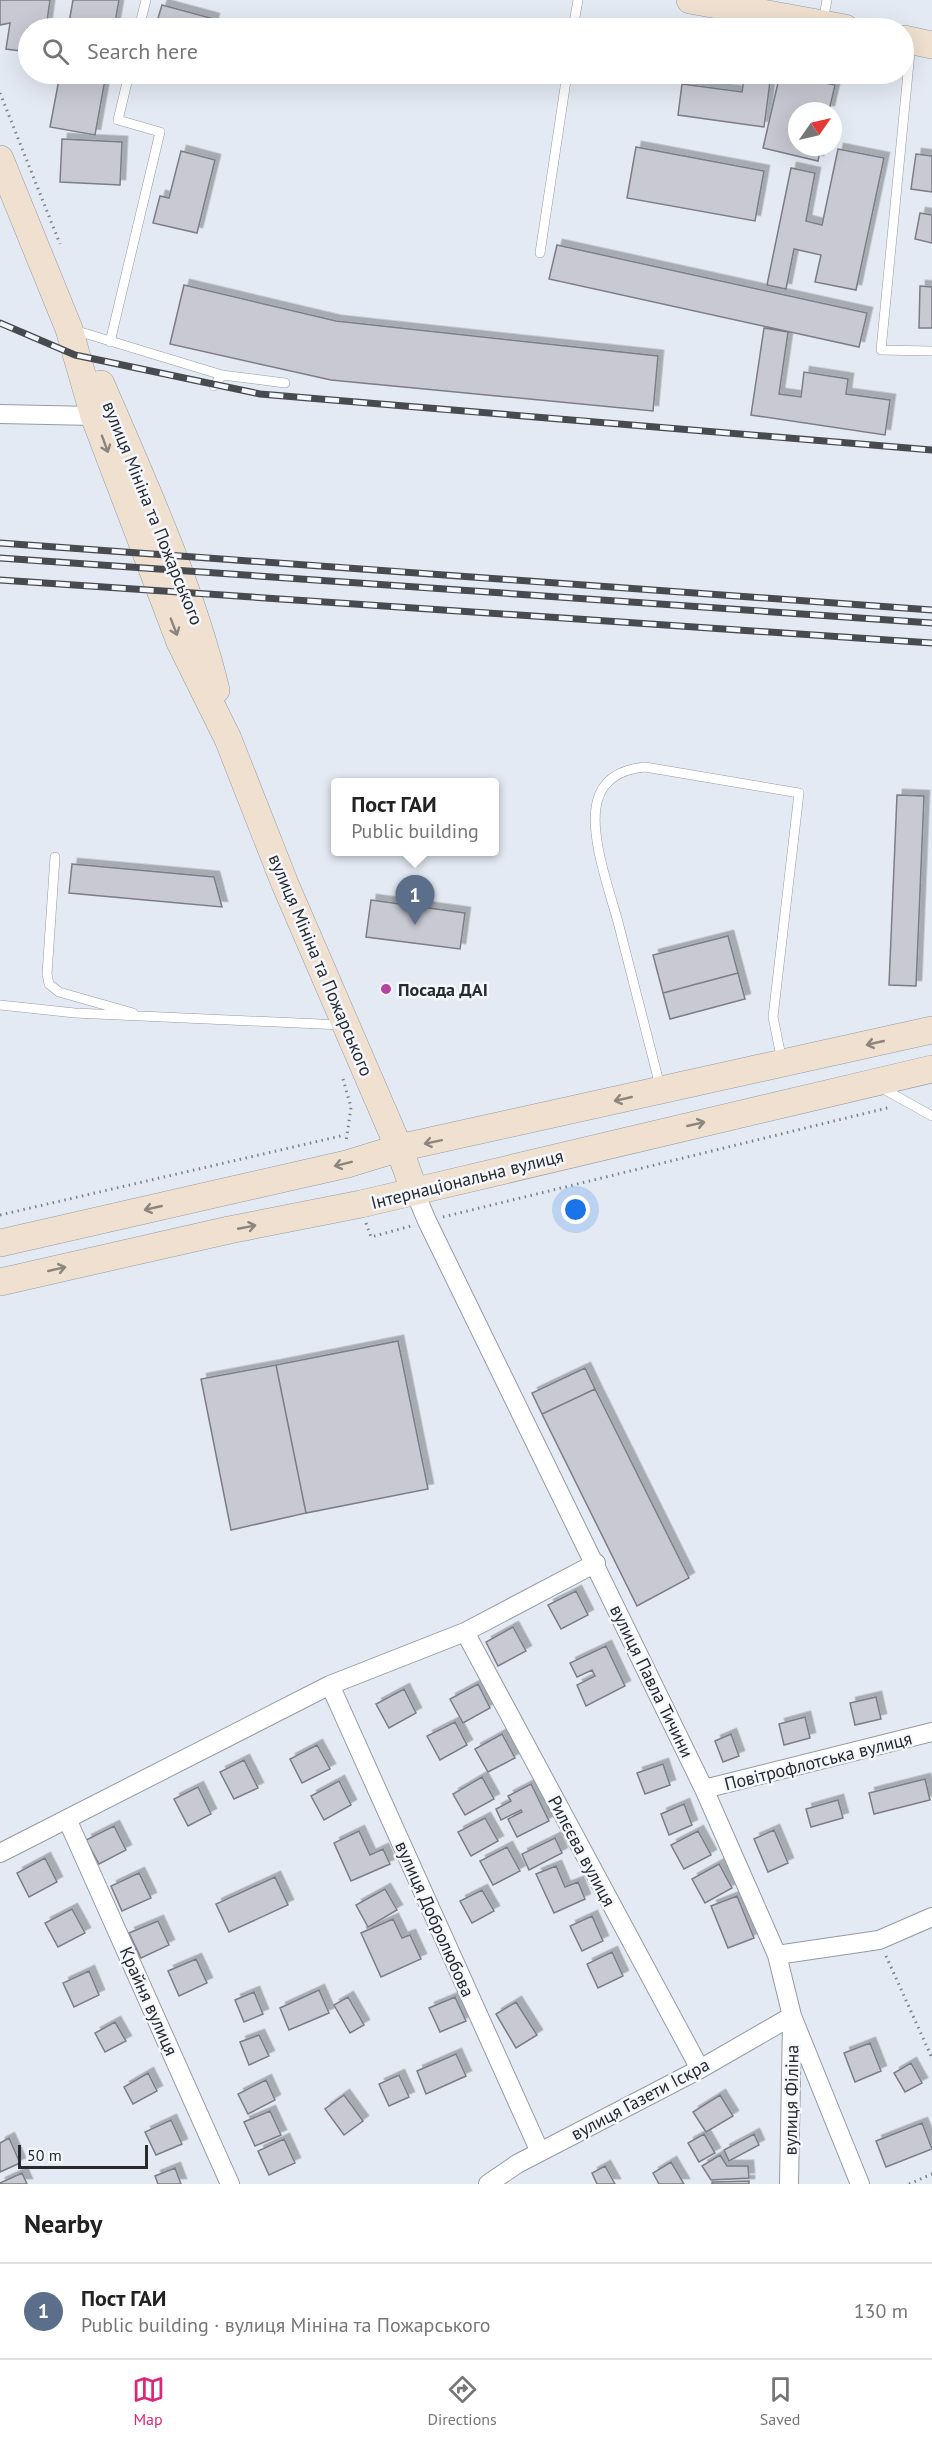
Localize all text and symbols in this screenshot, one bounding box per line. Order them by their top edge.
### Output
search box [18,18,914,84]
icon: search [39,35,72,68]
text: Search here [87,37,198,65]
north arrow [788,102,842,156]
street label: вулиця Мініна та Пожарського [98,398,208,628]
one-way arrow [100,435,111,453]
one-way arrow [170,617,181,636]
popup [331,778,499,856]
text: Пост ГАИ [351,790,437,818]
text: Public building [351,818,479,844]
street label: вулиця Мініна та Пожарського [264,850,378,1080]
pin: 1 [396,876,434,925]
place label: Посада ДАІ [398,978,488,1001]
marker: Посада ДАІ [379,982,393,996]
one-way arrow [866,1038,885,1050]
one-way arrow [614,1094,633,1105]
one-way arrow [686,1118,705,1129]
one-way arrow [423,1136,442,1148]
street label: Інтернаціональна вулиця [368,1144,566,1214]
one-way arrow [334,1159,353,1171]
your location [561,1195,590,1224]
one-way arrow [144,1203,163,1215]
one-way arrow [237,1221,257,1232]
one-way arrow [47,1263,66,1274]
street label: вулиця Павла Тичини [605,1601,699,1761]
street label: Повітрофлотська вулиця [722,1727,914,1795]
street label: Рилєєва вулиця [543,1792,621,1910]
street label: вулиця Добролюбова [390,1838,480,2000]
street label: Крайня вулиця [115,1943,183,2059]
street label: вулиця Філіна [779,2045,803,2155]
street label: вулиця Газети Іскра [567,2053,713,2145]
scale bar [18,2142,148,2170]
text: 50 m [27,2145,62,2165]
text: Nearby [24,2207,102,2240]
text: Пост ГАИ [81,2284,167,2312]
text: 1 [38,2298,49,2324]
text: 130 m [854,2298,908,2324]
text: Public building · вулиця Мініна та Пожарського [81,2312,491,2338]
tab: Map [132,2373,165,2429]
tab: Directions [428,2373,497,2429]
tab: Saved [760,2373,800,2429]

